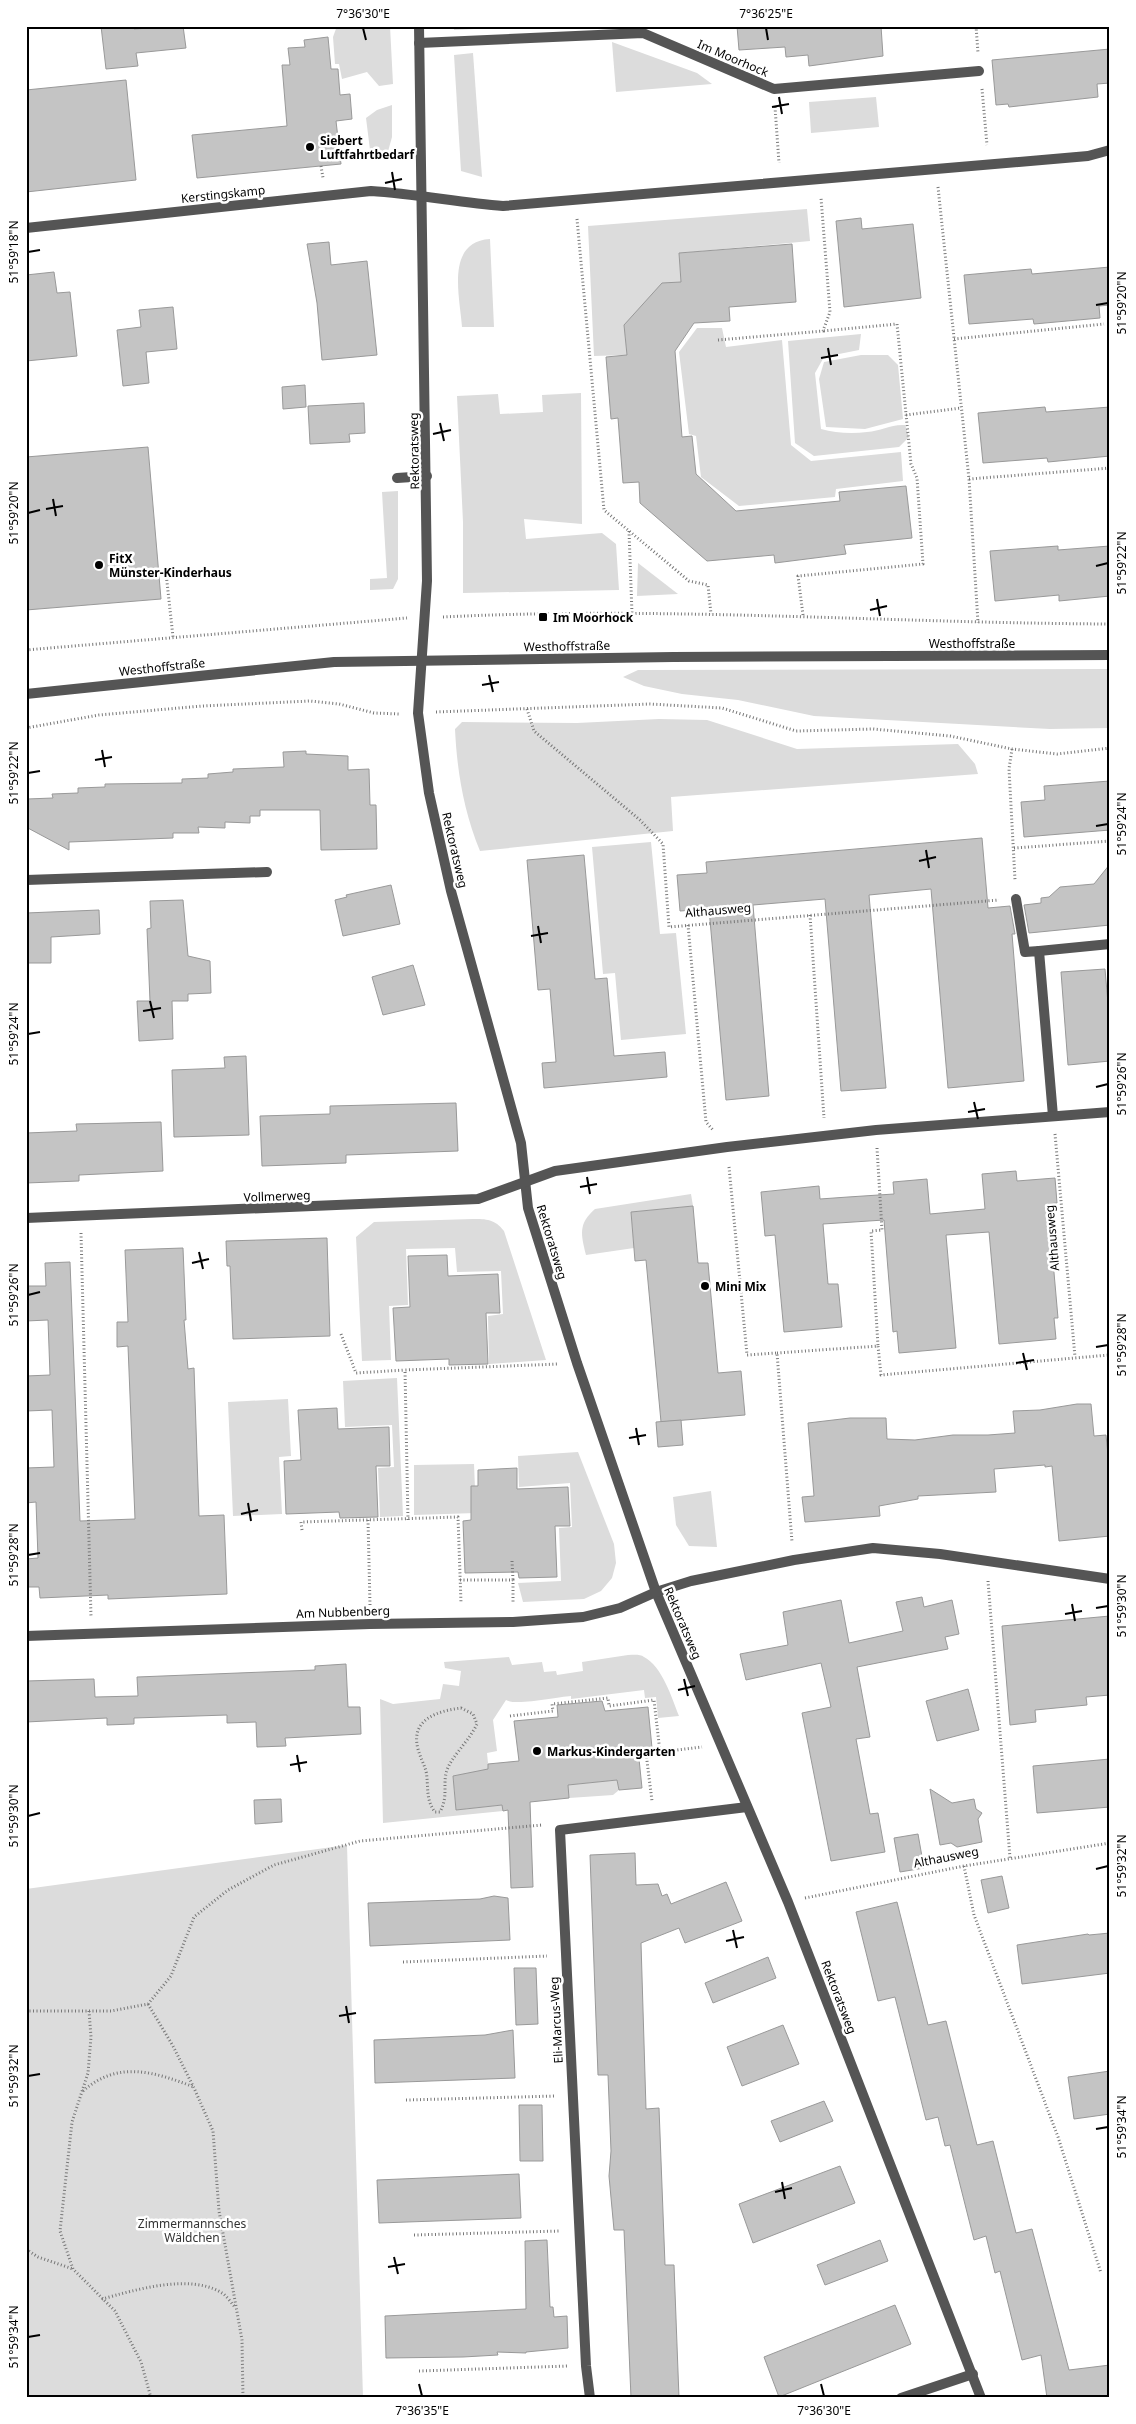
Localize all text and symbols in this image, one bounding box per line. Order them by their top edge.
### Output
text: 7°36'30"E [336,5,390,22]
text: 7°36'25"E [739,5,793,22]
street label: Im Moorhock [695,35,772,81]
place label: Siebert Luftfahrtbedarf [320,132,415,163]
marker: Siebert Luftfahrtbedarf [304,141,316,153]
street label: Kerstingskamp [180,181,266,207]
text: 51°59'18"N [5,220,22,284]
text: 51°59'20"N [1113,271,1130,335]
street label: Rektoratsweg [405,412,423,490]
text: 51°59'20"N [5,481,22,545]
text: 51°59'22"N [1113,531,1130,595]
place label: FitX Münster-Kinderhaus [109,550,232,581]
marker: FitX Münster-Kinderhaus [93,559,105,571]
place label: Im Moorhock [553,609,634,626]
marker: Im Moorhock [537,611,549,623]
street label: Westhoffstraße [929,635,1016,652]
street label: Westhoffstraße [524,637,611,655]
street label: Westhoffstraße [118,654,206,680]
text: 51°59'22"N [5,741,22,805]
text: 51°59'24"N [1113,792,1130,856]
street label: Rektoratsweg [438,810,472,890]
street label: Althausweg [684,899,752,921]
text: 51°59'24"N [5,1002,22,1066]
text: 51°59'26"N [1113,1052,1130,1116]
street label: Vollmerweg [243,1186,311,1206]
street label: Rektoratsweg [533,1203,571,1281]
street label: Althausweg [1041,1204,1063,1272]
text: 51°59'26"N [5,1263,22,1327]
place label: Mini Mix [715,1278,766,1295]
marker: Mini Mix [699,1280,711,1292]
text: 51°59'28"N [1113,1313,1130,1377]
text: 51°59'28"N [5,1523,22,1587]
text: 51°59'30"N [1113,1574,1130,1638]
street label: Rektoratsweg [660,1584,706,1662]
street label: Am Nubbenberg [296,1602,390,1622]
place label: Markus-Kindergarten [547,1743,676,1760]
marker: Markus-Kindergarten [531,1745,543,1757]
text: 51°59'30"N [5,1784,22,1848]
text: 51°59'32"N [1113,1834,1130,1898]
street label: Althausweg [912,1842,980,1872]
street label: Rektoratsweg [817,1958,861,2036]
street label: Eli-Marcus-Weg [545,1976,567,2064]
text: 51°59'32"N [5,2044,22,2108]
text: 51°59'34"N [1113,2095,1130,2159]
park label: Zimmermannsches Wäldchen [138,2215,246,2246]
text: 51°59'34"N [5,2305,22,2369]
text: 7°36'35"E [395,2402,449,2419]
text: 7°36'30"E [797,2402,851,2419]

